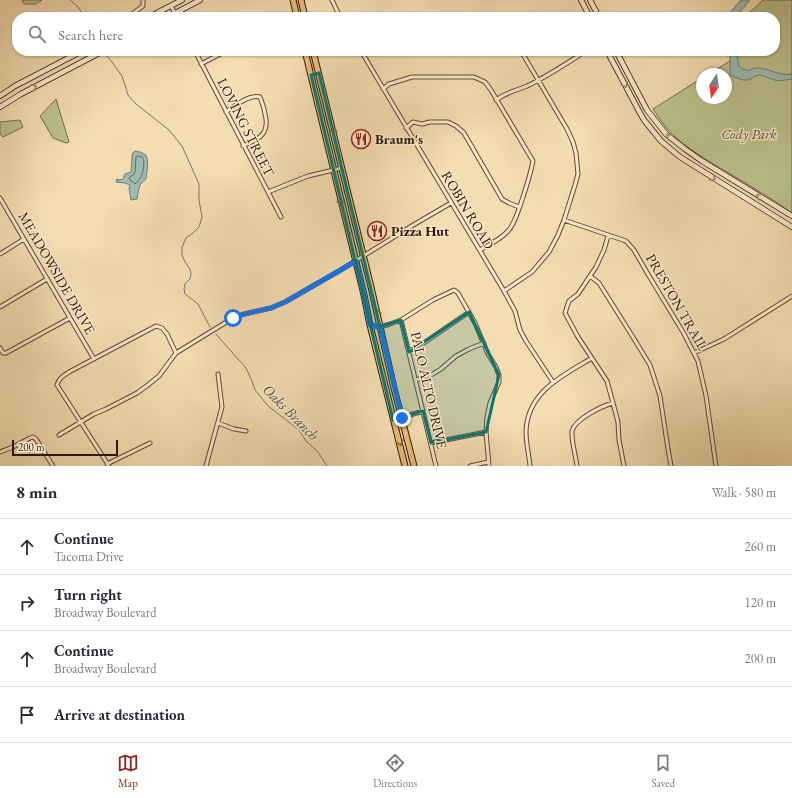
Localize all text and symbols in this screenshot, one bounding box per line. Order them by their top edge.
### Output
search box [12,12,780,56]
icon: search [26,23,48,45]
text: Search here [58,25,123,44]
north arrow [696,68,732,104]
street label: LOVING STREET [214,75,279,180]
one-way arrow [621,81,628,89]
one-way arrow [29,85,37,92]
park label: Cody Park [721,125,777,143]
one-way arrow [329,127,337,133]
restaurant icon: Braum's [350,128,372,150]
place label: Braum's [375,130,423,148]
one-way arrow [666,133,674,141]
street label: ROBIN ROAD [438,168,499,253]
one-way arrow [709,173,716,180]
one-way arrow [756,193,763,200]
one-way arrow [337,200,345,207]
street label: MEADOWSIDE DRIVE [15,209,99,338]
restaurant icon: Pizza Hut [366,220,388,242]
place label: Pizza Hut [391,222,450,240]
street label: PRESTON TRAIL [642,251,712,354]
route start [224,309,242,327]
one-way arrow [373,309,381,315]
street label: PALO ALTO DRIVE [407,330,451,450]
water label: Oaks Branch [259,380,324,445]
route end [393,409,411,427]
scale bar [12,438,118,457]
text: 200 m [18,440,45,454]
one-way arrow [395,440,403,446]
text: 8 min [16,481,57,503]
text: Walk · 580 m [712,484,776,501]
text: Continue [54,529,114,548]
icon: ahead [16,536,38,558]
text: 260 m [745,538,776,555]
text: Tacoma Drive [54,548,124,565]
text: Turn right [54,585,122,604]
icon: right [16,592,38,614]
text: 120 m [745,594,776,611]
text: Broadway Boulevard [54,604,157,621]
text: Continue [54,641,114,660]
icon: ahead [16,648,38,670]
text: 200 m [745,650,776,667]
text: Broadway Boulevard [54,660,157,677]
icon: arrive [16,704,38,726]
text: Arrive at destination [54,705,185,724]
tab: Map [117,752,139,790]
tab: Directions [373,752,417,790]
tab: Saved [651,752,675,790]

